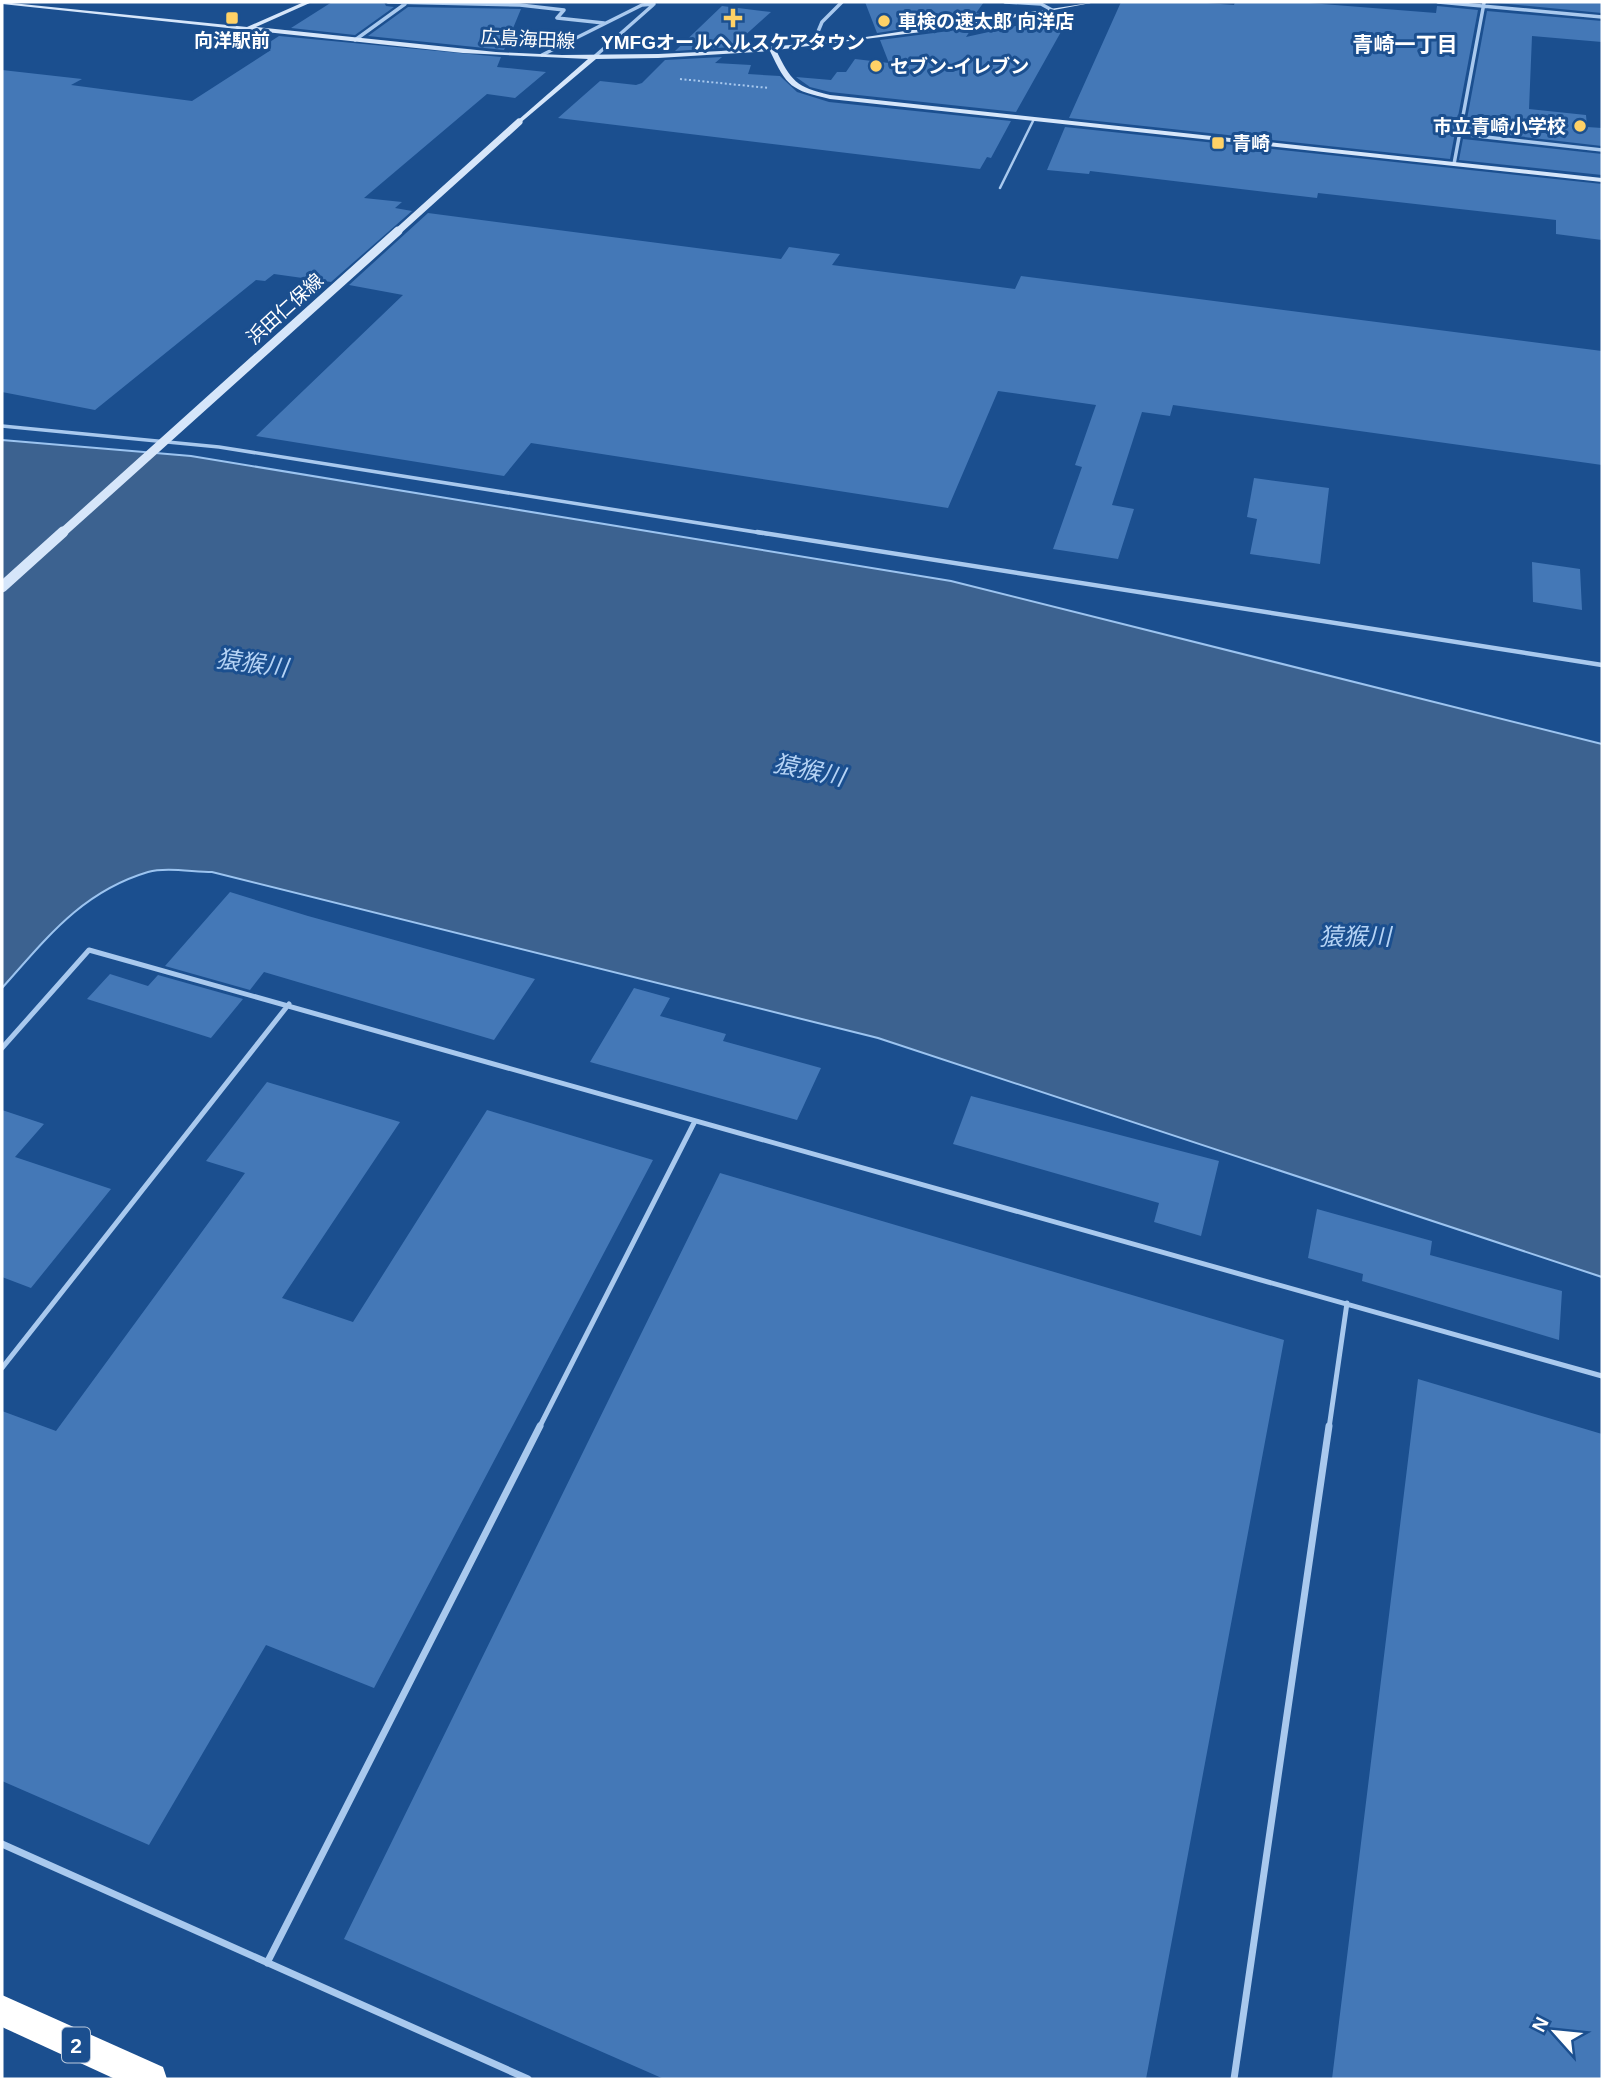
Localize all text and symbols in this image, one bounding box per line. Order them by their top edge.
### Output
marker: YMFGオールヘルスケアタウン [723,8,743,28]
marker: 向洋駅前 [224,10,240,26]
place label: 車検の速太郎 向洋店 [898,11,1074,32]
marker: 車検の速太郎 向洋店 [876,13,892,29]
street label: 広島海田線 [480,26,576,52]
place label: 向洋駅前 [194,30,270,51]
place label: YMFGオールヘルスケアタウン [601,32,865,53]
district label: 青崎一丁目 [1353,33,1458,56]
place label: セブン-イレブン [890,56,1029,77]
marker: セブン-イレブン [868,58,884,74]
place label: 市立青崎小学校 [1433,116,1566,137]
marker: 市立青崎小学校 [1572,118,1588,134]
place label: 青崎 [1232,133,1270,154]
marker: 青崎 [1210,135,1226,151]
street label: 浜田仁保線 [243,269,327,349]
water label: 猿猴川 [214,645,292,682]
water label: 猿猴川 [771,749,850,791]
water label: 猿猴川 [1319,923,1394,950]
north arrow [1520,1997,1590,2067]
text: N [1528,2014,1553,2035]
road number: 2 [62,2028,90,2062]

